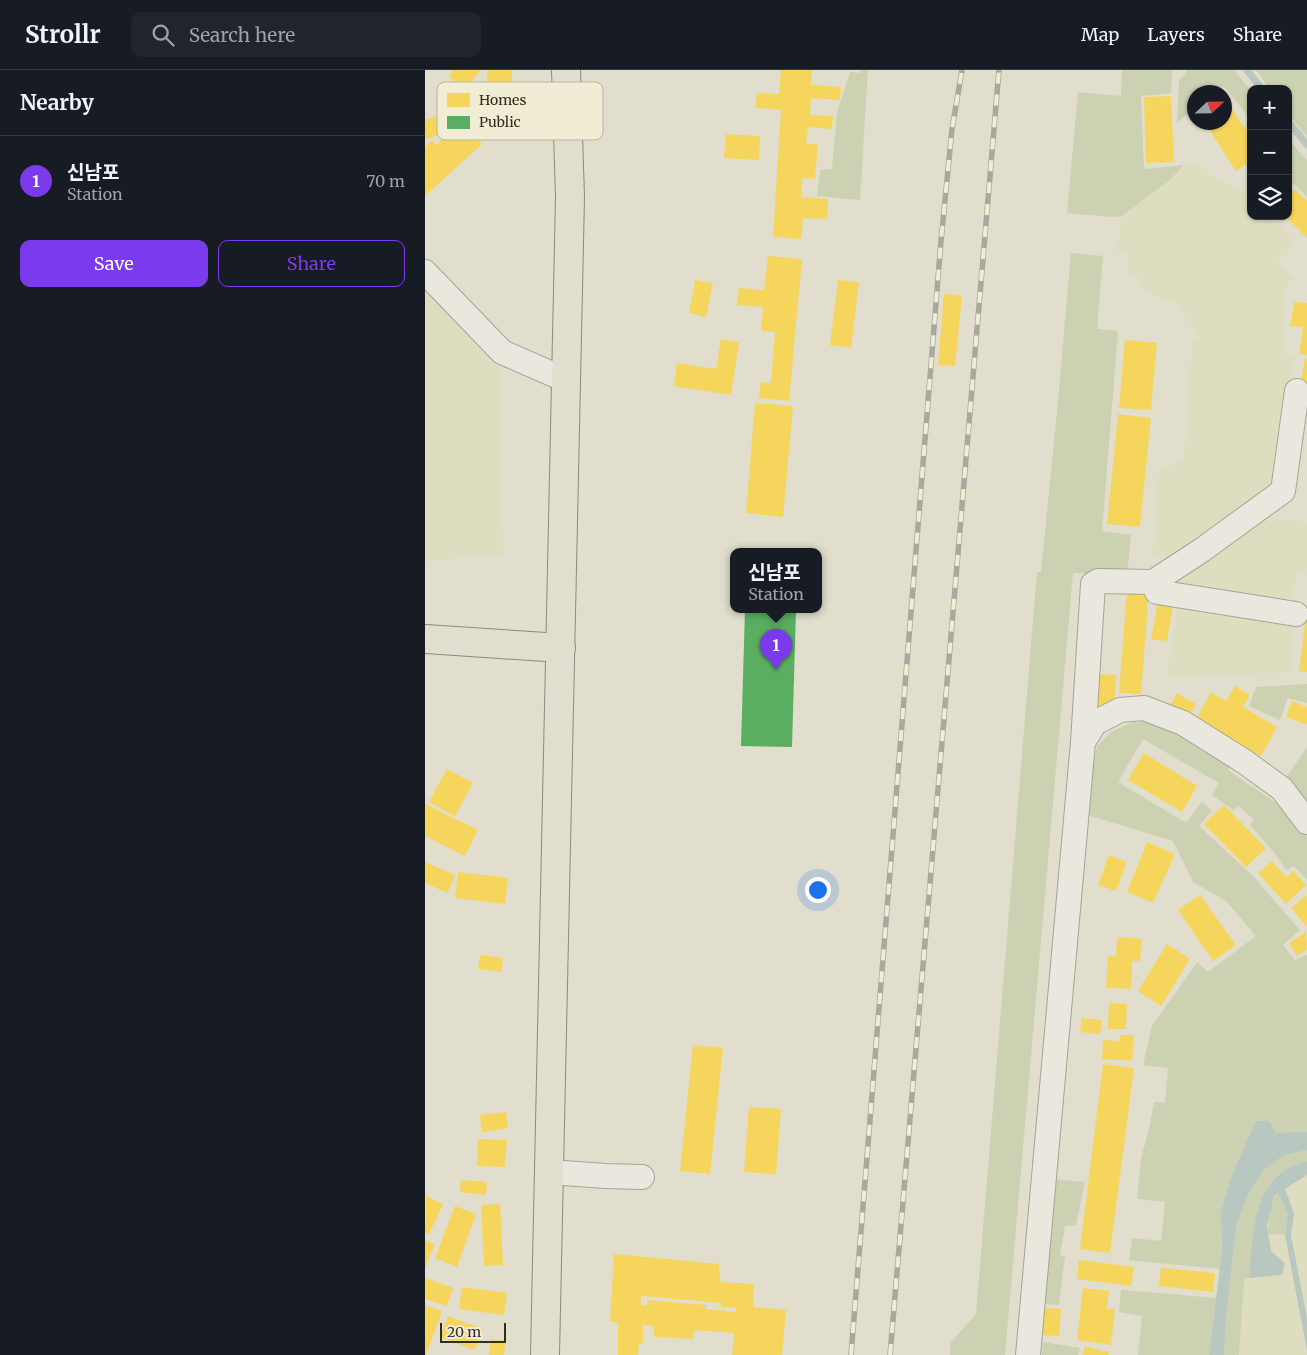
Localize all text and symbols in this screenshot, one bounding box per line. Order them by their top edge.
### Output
search box [131,12,481,57]
text: Strollr [25,19,101,50]
icon: search [149,21,177,49]
text: Search here [189,23,295,47]
text: Map [1081,23,1119,46]
text: Layers [1147,23,1205,46]
text: Share [1233,23,1282,46]
legend [437,82,603,140]
north arrow [1187,85,1232,130]
map controls [1247,85,1292,220]
button: + [1247,85,1292,130]
text: Nearby [20,89,94,116]
text: Homes [479,91,526,109]
text: Public [479,113,521,131]
button: − [1247,130,1292,175]
text: 신남포 [67,160,119,184]
text: 1 [32,171,40,191]
text: 70 m [366,171,405,191]
button: layers [1247,175,1292,220]
text: Station [67,184,123,204]
button: Save [20,240,208,287]
button: Share [218,240,405,287]
popup [730,548,822,613]
text: 신남포 [748,560,801,584]
text: Station [748,584,804,604]
pin: 1 [760,629,792,670]
your location [805,877,831,903]
scale bar [440,1320,506,1343]
text: 20 m [447,1323,481,1341]

